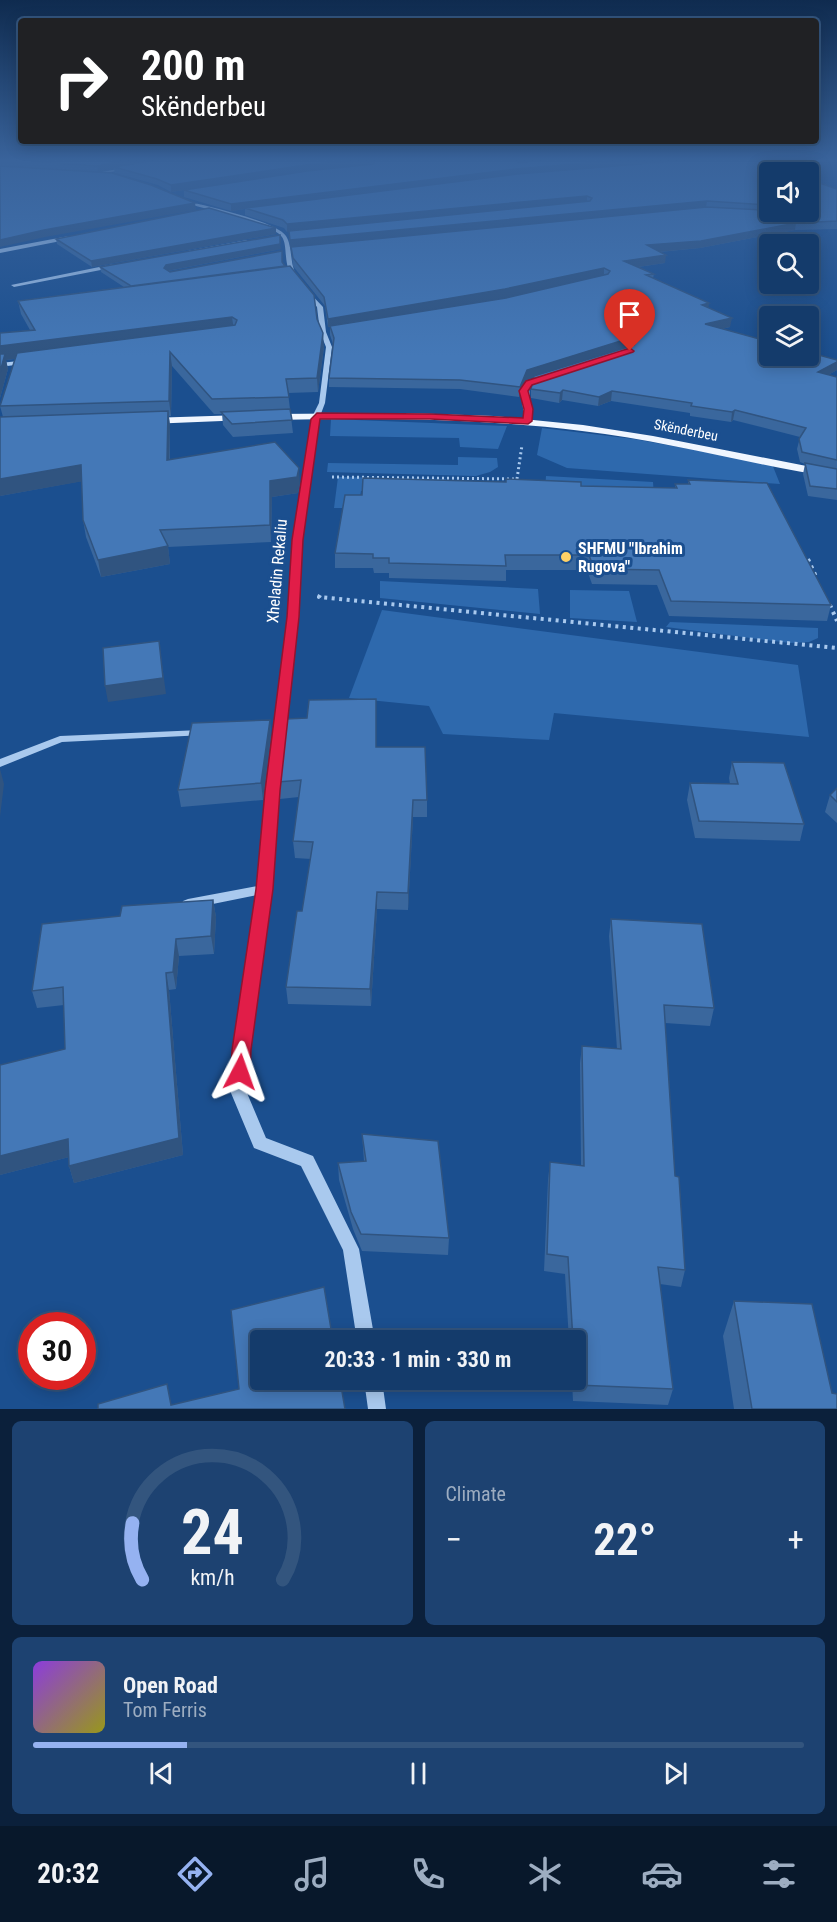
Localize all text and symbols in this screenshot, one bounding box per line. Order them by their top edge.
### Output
text: 200 m [141,41,246,90]
icon: right [42,42,120,120]
text: Skënderbeu [141,91,266,123]
map controls [759,162,819,366]
button: sound [759,162,819,222]
button: search [759,234,819,294]
pin [604,289,655,351]
icon: arrive [613,298,646,331]
button: layers [759,306,819,366]
street label: Skënderbeu [653,416,719,444]
street label: Xheladin Rekaliu [263,518,291,624]
place label: SHFMU "Ibrahim Rugova" [578,539,683,576]
marker: SHFMU "Ibrahim Rugova" [559,550,573,564]
position arrow [208,1040,272,1104]
speed limit sign: 30 [18,1312,96,1390]
text: 20:33 · 1 min · 330 m [325,1347,511,1372]
text: Climate [446,1482,506,1506]
text: 24 [181,1496,244,1569]
text: 22° [593,1513,656,1566]
text: − [446,1520,462,1559]
text: + [788,1520,804,1559]
text: km/h [190,1565,234,1590]
text: Open Road [123,1673,218,1698]
text: Tom Ferris [123,1698,207,1722]
icon: previous [145,1757,178,1790]
icon: pause [402,1757,435,1790]
icon: next [659,1757,692,1790]
icon: directions [174,1853,216,1895]
icon: music [291,1853,333,1895]
icon: phone [407,1853,449,1895]
icon: climate [524,1853,566,1895]
icon: car [641,1853,683,1895]
icon: filters [758,1853,800,1895]
text: 20:32 [37,1858,99,1890]

